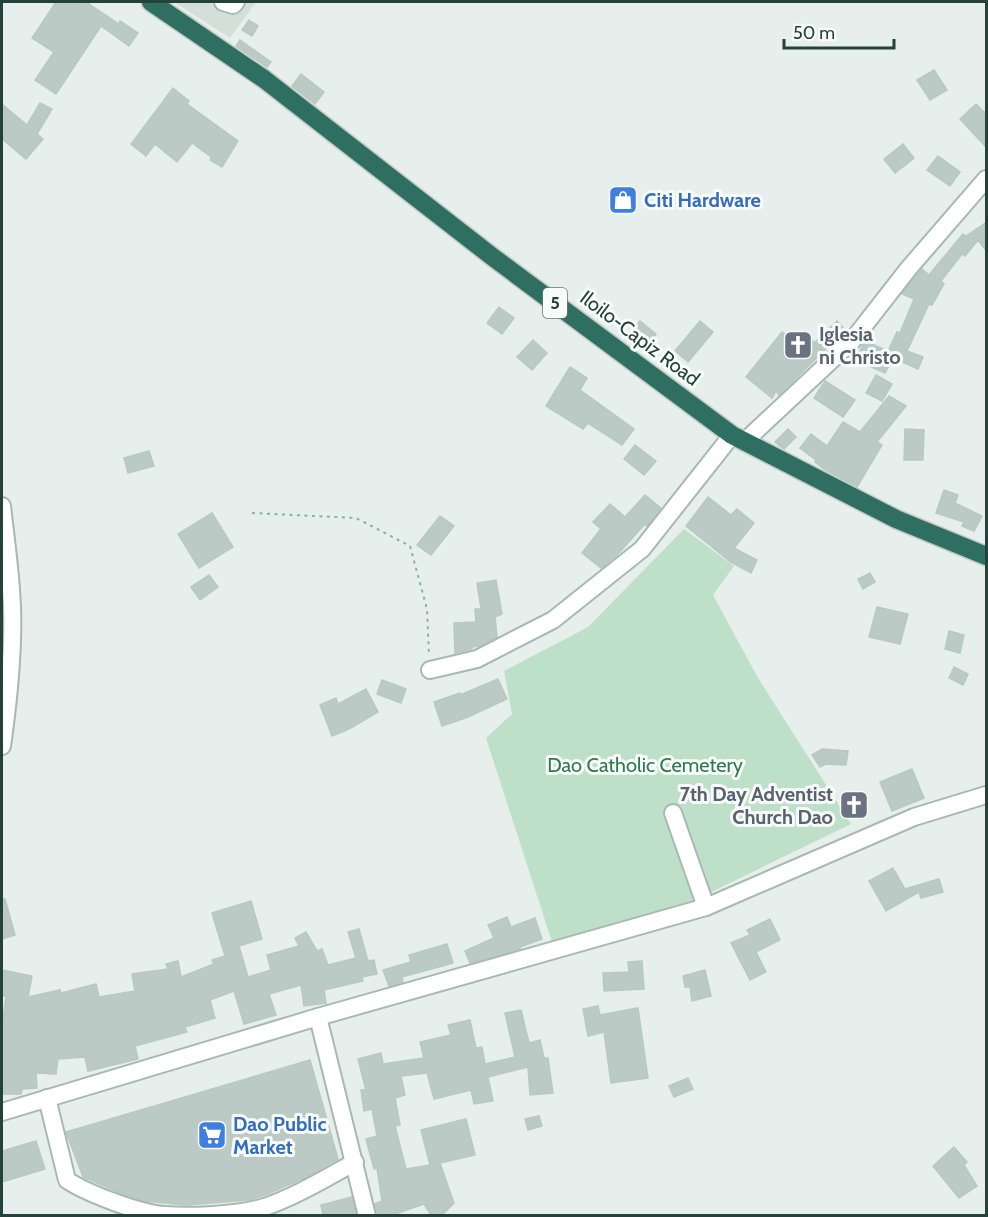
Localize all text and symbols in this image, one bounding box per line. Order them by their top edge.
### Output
scale bar [784,12,894,50]
text: 50 m [793,22,835,44]
shop icon: Citi Hardware [607,184,639,216]
place label: Citi Hardware [644,188,761,212]
street label: Iloilo-Capiz Road [575,285,705,391]
road number: 5 [543,288,567,318]
place label: Iglesia ni Christo [819,322,901,369]
church icon: Iglesia ni Christo [782,329,814,361]
park label: Dao Catholic Cemetery [547,753,743,777]
place label: 7th Day Adventist Church Dao [680,782,833,829]
church icon: 7th Day Adventist Church Dao [838,789,870,821]
place label: Dao Public Market [233,1112,327,1159]
supermarket icon: Dao Public Market [196,1119,228,1151]

